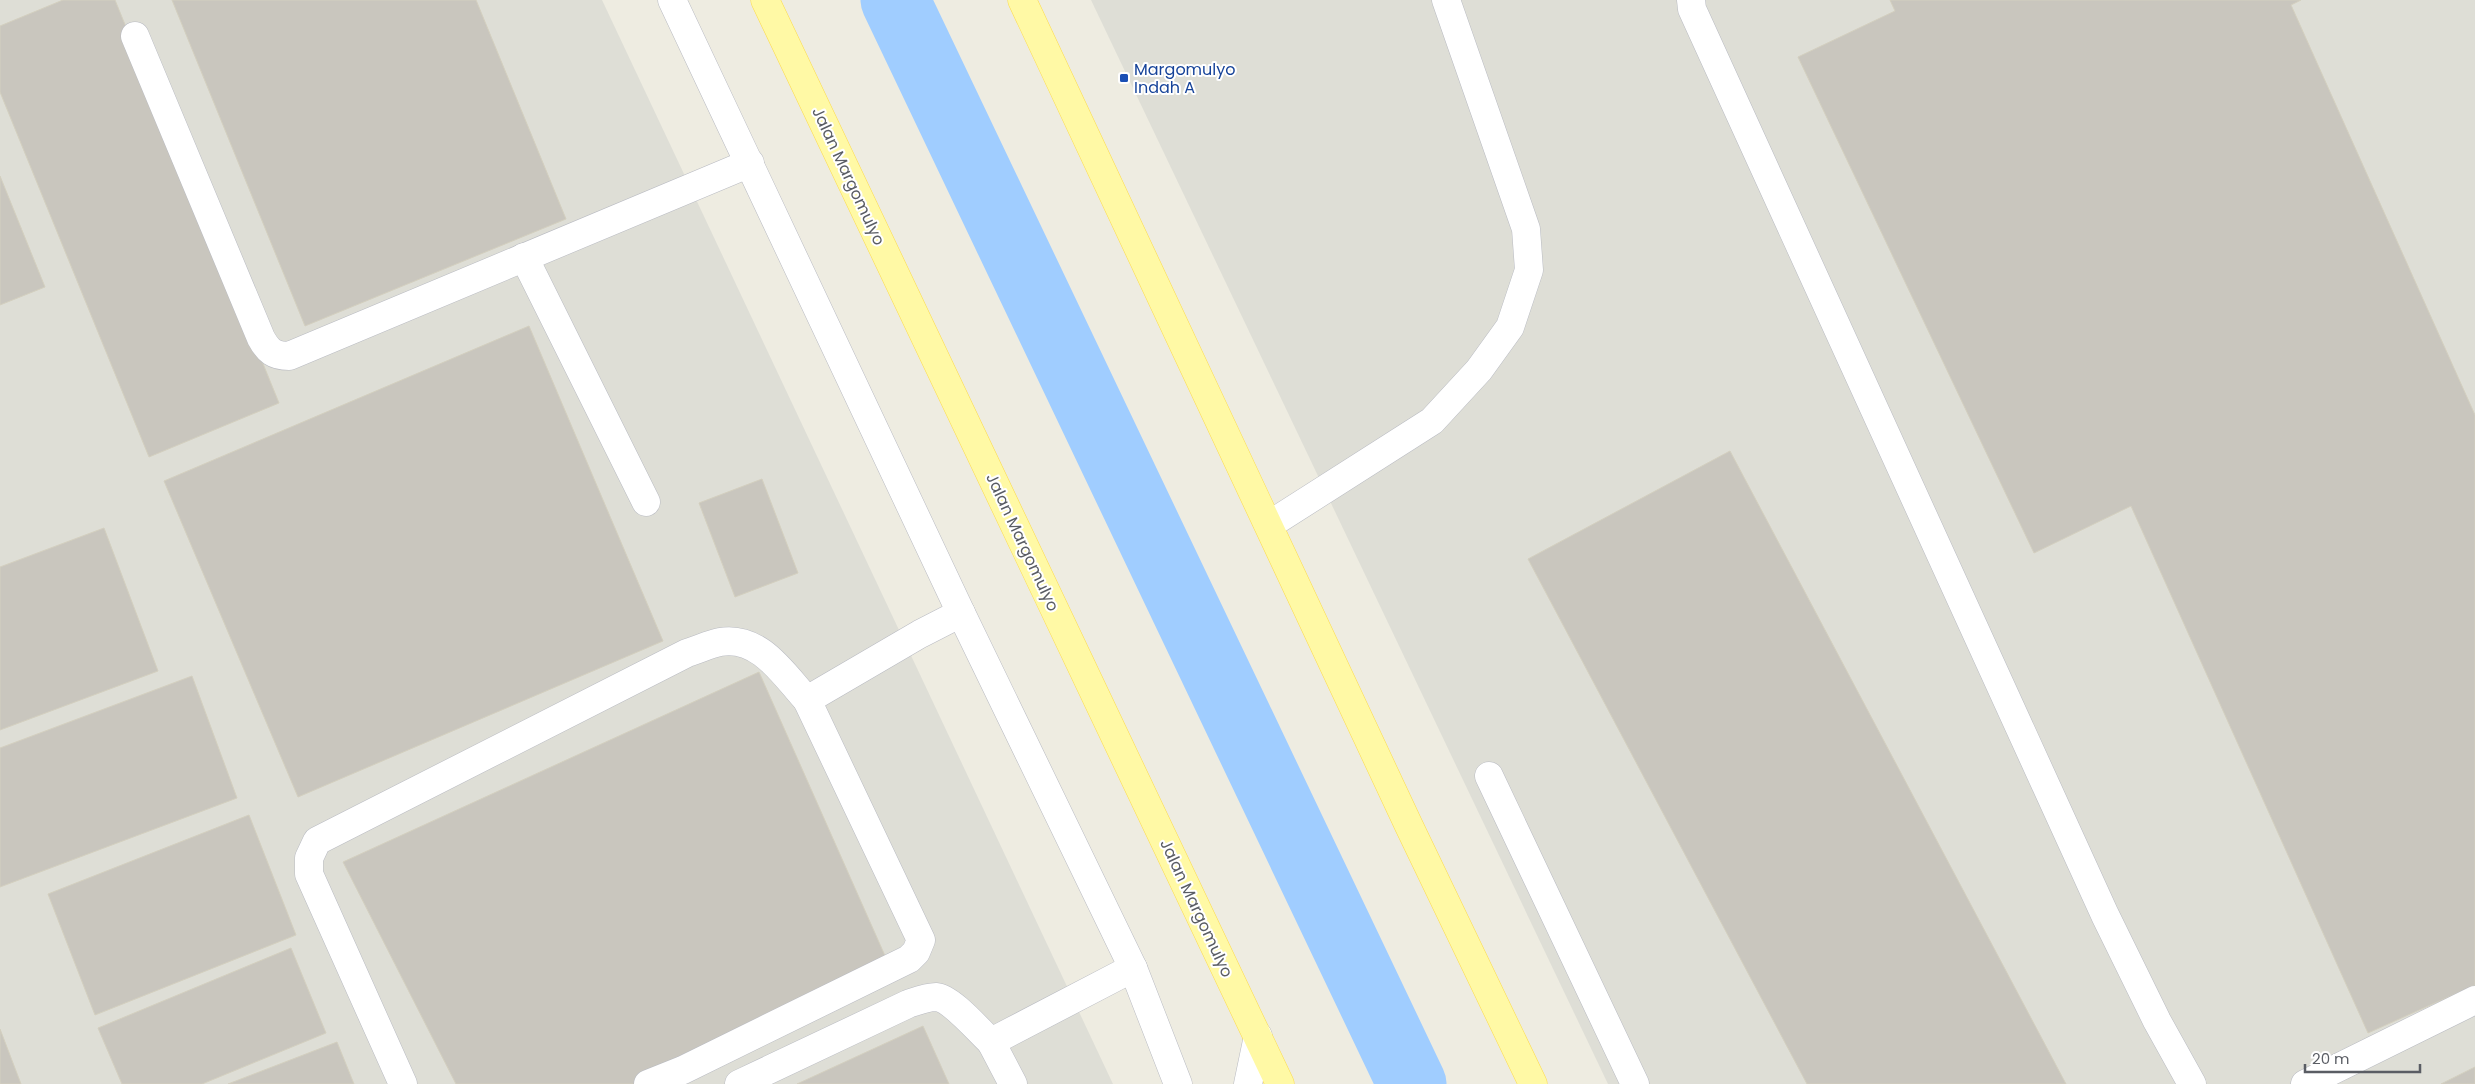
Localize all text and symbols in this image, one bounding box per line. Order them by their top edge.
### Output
place label: Margomulyo Indah A [1134,58,1236,99]
marker: Margomulyo Indah A [1118,72,1130,84]
street label: Jalan Margomulyo [806,103,891,249]
street label: Jalan Margomulyo [980,469,1065,615]
street label: Jalan Margomulyo [1154,835,1239,981]
scale bar [2305,1042,2420,1074]
text: 20 m [2312,1048,2350,1069]

